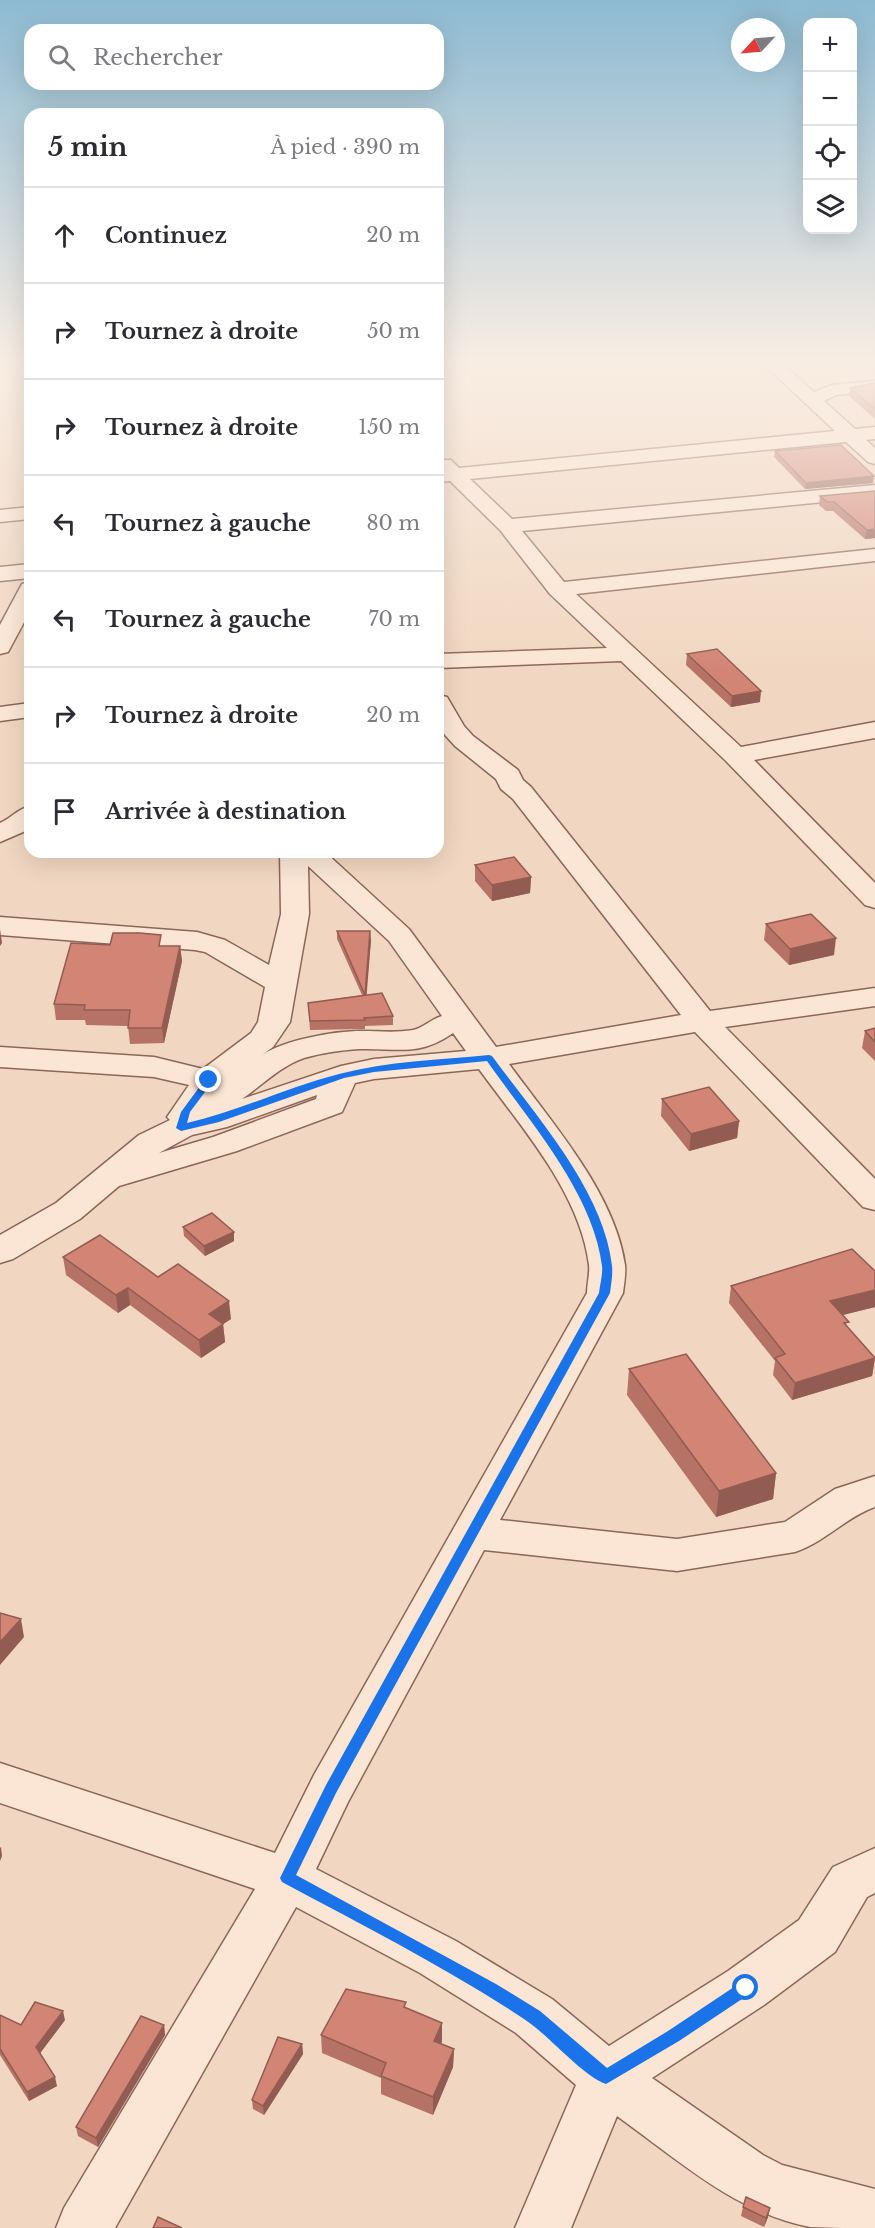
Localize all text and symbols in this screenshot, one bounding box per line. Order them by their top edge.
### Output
north arrow [731,18,785,72]
map controls [803,18,857,234]
button: + [803,18,857,72]
search box [24,24,444,90]
icon: search [45,41,78,74]
text: Rechercher [93,44,223,71]
button: − [803,72,857,126]
button: locate [803,126,857,180]
text: 5 min [48,131,127,163]
text: À pied · 390 m [270,135,420,159]
button: layers [803,180,857,234]
icon: ahead [48,219,81,252]
text: Continuez [105,222,227,249]
text: 20 m [366,223,420,247]
icon: right [48,315,81,348]
text: Tournez à droite [105,318,298,345]
text: 50 m [367,319,420,343]
icon: right [48,411,81,444]
text: Tournez à droite [105,414,298,441]
text: 150 m [358,415,420,439]
icon: left [48,507,81,540]
text: Tournez à gauche [105,510,311,537]
text: 80 m [366,511,420,535]
icon: left [48,603,81,636]
text: Tournez à gauche [105,606,311,633]
text: 70 m [368,607,420,631]
icon: right [48,699,81,732]
text: Tournez à droite [105,702,298,729]
text: 20 m [366,703,420,727]
icon: arrive [48,795,81,828]
text: Arrivée à destination [105,798,346,825]
route end [195,1066,221,1092]
route start [732,1974,758,2000]

